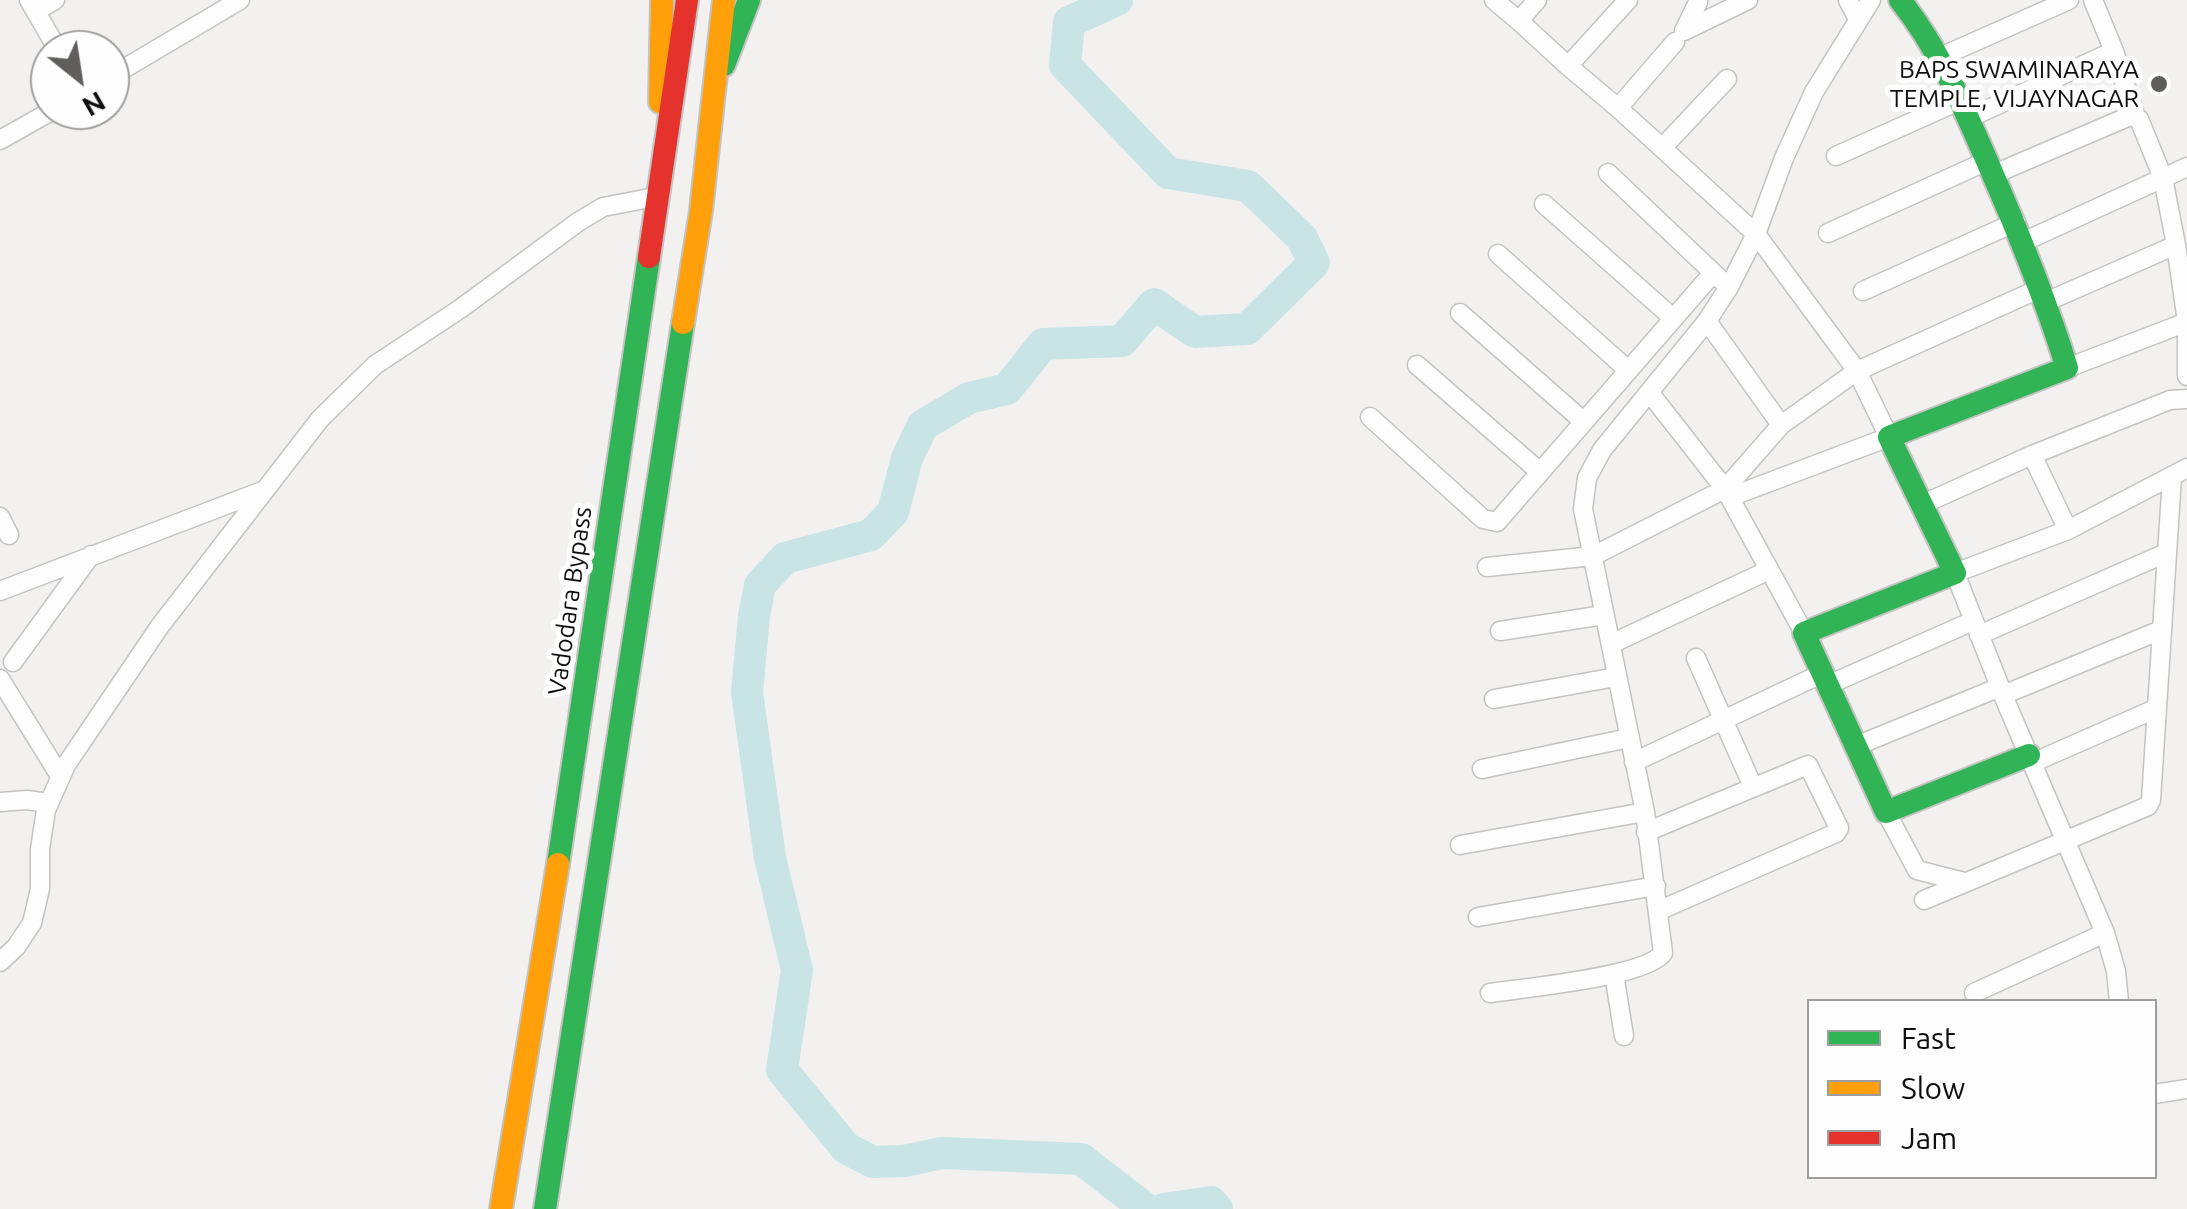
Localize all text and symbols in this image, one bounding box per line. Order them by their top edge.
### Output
north arrow [30,30,130,130]
place label: BAPS SWAMINARAYA TEMPLE, VIJAYNAGAR [1890,55,2139,114]
marker: BAPS SWAMINARAYA TEMPLE, VIJAYNAGAR [2148,73,2170,95]
text: N [77,86,111,123]
street label: Vadodara Bypass [542,505,598,697]
legend [1807,999,2157,1179]
text: Fast [1901,1021,1956,1055]
text: Slow [1901,1071,1965,1105]
text: Jam [1901,1121,1957,1155]

